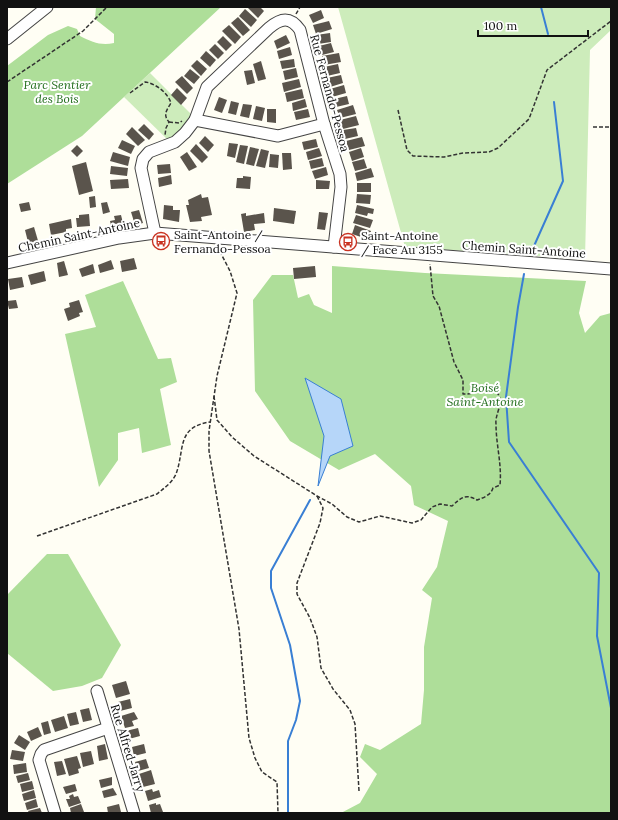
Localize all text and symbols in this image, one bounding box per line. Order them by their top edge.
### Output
scale bar [478,12,588,38]
text: 100 m [484,18,517,33]
street label: Rue Fernando-Pessoa [307,33,353,153]
park label: Parc Sentier des Bois [23,77,91,106]
street label: Chemin Saint-Antoine [17,215,142,255]
place label: Saint-Antoine / Fernando-Pessoa [174,227,271,256]
place label: Saint-Antoine / Face Au 3155 [361,228,443,258]
bus stop icon: Saint-Antoine / Fernando-Pessoa [151,231,171,251]
bus stop icon: Saint-Antoine / Face Au 3155 [338,232,358,252]
street label: Chemin Saint-Antoine [462,237,587,261]
park label: Boisé Saint-Antoine [447,380,524,409]
street label: Rue Alfred-Jarry [108,702,149,794]

